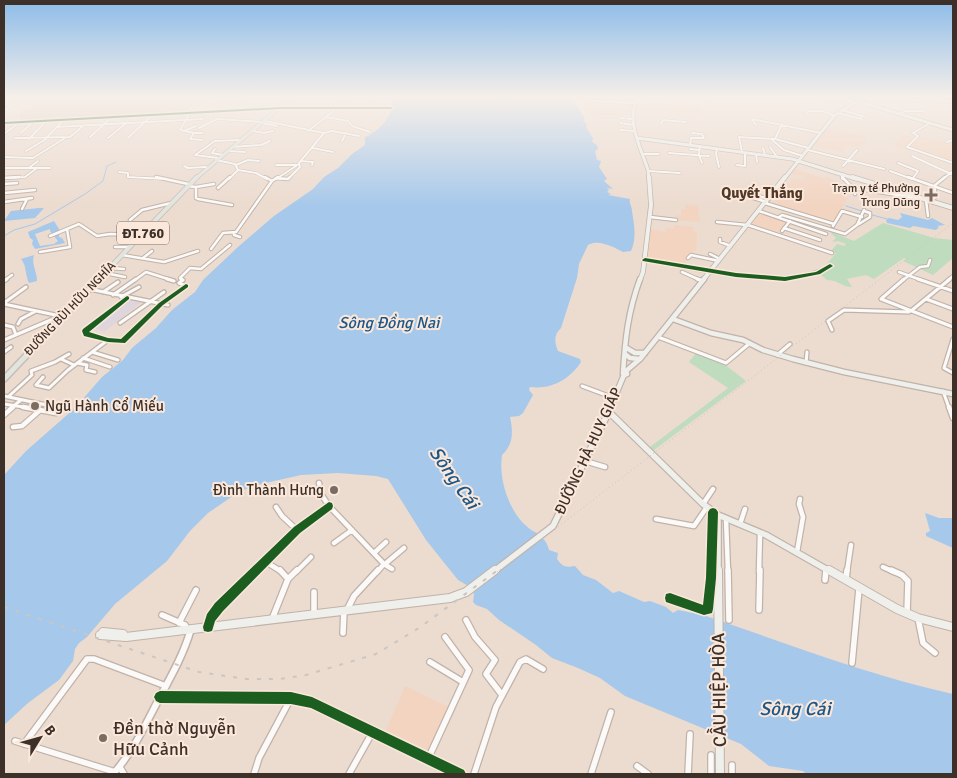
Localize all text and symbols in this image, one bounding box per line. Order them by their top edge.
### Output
place label: Trạm y tế Phường Trung Dũng [832,181,920,210]
district label: Quyết Thắng [721,183,803,202]
marker: Trạm y tế Phường Trung Dũng [924,188,938,202]
road number: ĐT.760 [117,222,169,244]
street label: ĐƯỜNG BÙI HỮU NGHĨA [21,258,119,359]
water label: Sông Đồng Nai [339,313,441,333]
street label: ĐƯỜNG HÀ HUY GIÁP [550,384,625,517]
place label: Ngũ Hành Cổ Miếu [45,397,164,415]
marker: Ngũ Hành Cổ Miếu [29,400,41,412]
water label: Sông Cái [424,442,485,516]
place label: Đình Thành Hưng [213,481,324,499]
marker: Đình Thành Hưng [328,484,340,496]
street label: CẦU HIỆP HÒA [704,633,731,747]
water label: Sông Cái [759,697,832,721]
north arrow [15,713,65,763]
place label: Đền thờ Nguyễn Hữu Cảnh [113,717,236,760]
text: B [41,722,60,739]
marker: Đền thờ Nguyễn Hữu Cảnh [97,732,109,744]

